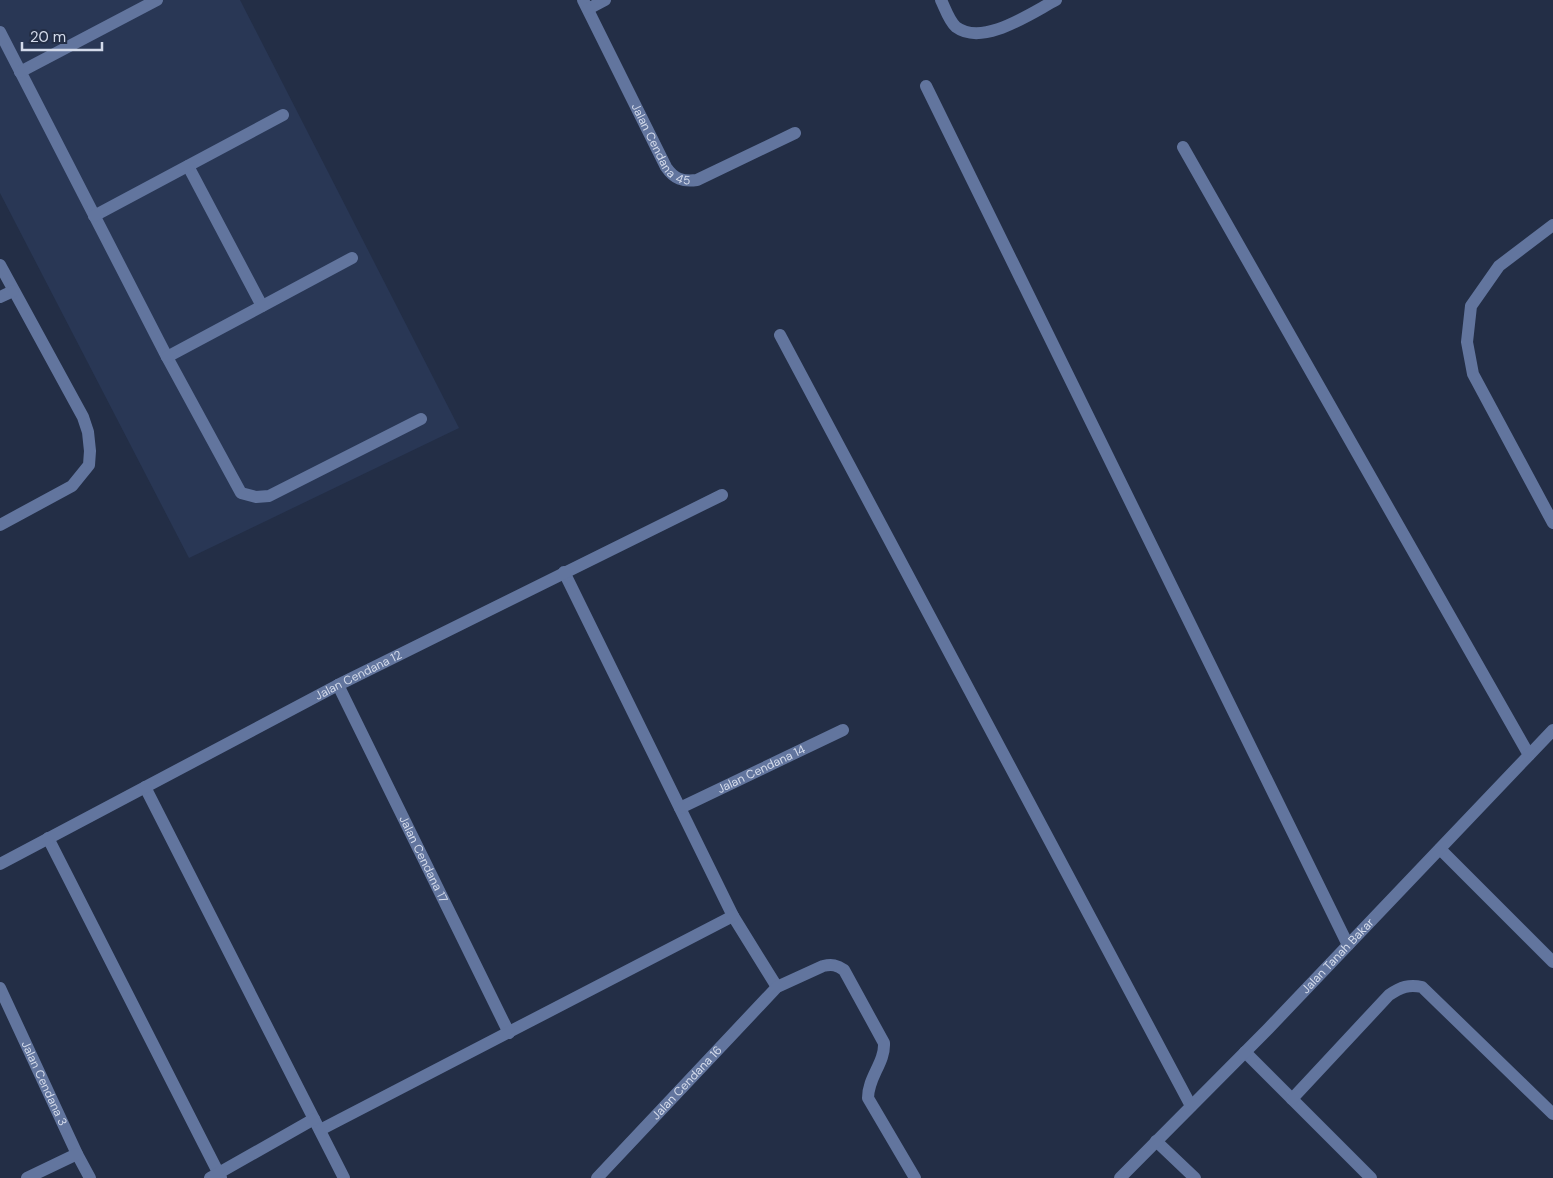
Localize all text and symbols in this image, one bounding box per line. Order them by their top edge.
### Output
scale bar [22,20,102,52]
text: 20 m [30,27,66,47]
street label: Jalan Cendana 45 [628,101,691,189]
street label: Jalan Cendana 12 [312,647,405,704]
street label: Jalan Cendana 14 [714,741,808,797]
street label: Jalan Cendana 17 [395,813,452,905]
street label: Jalan Tanah Bakar [1298,914,1378,997]
street label: Jalan Cendana 3 [18,1038,71,1128]
street label: Jalan Cendana 16 [648,1042,726,1123]

